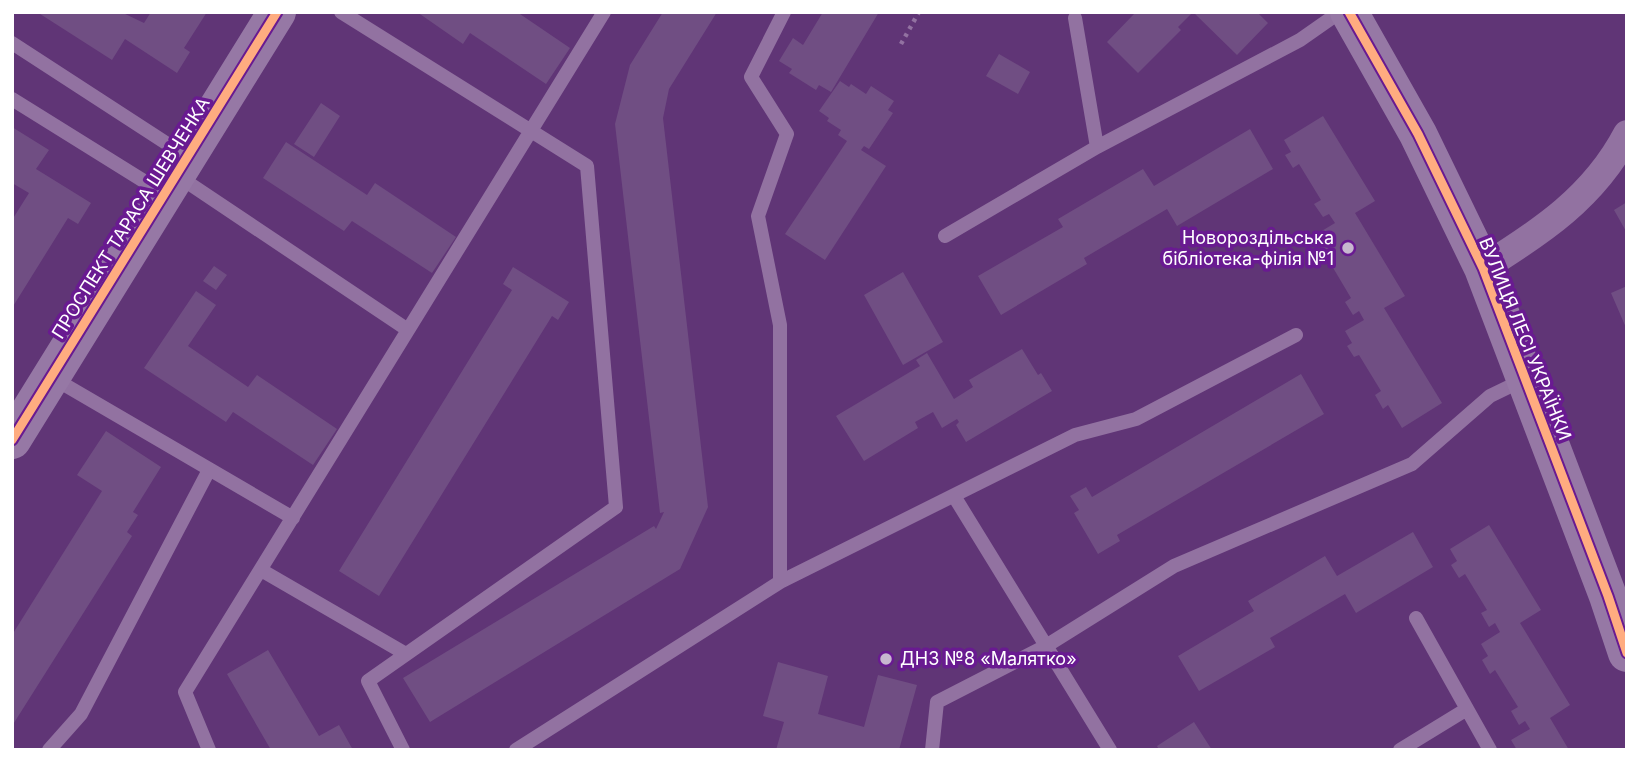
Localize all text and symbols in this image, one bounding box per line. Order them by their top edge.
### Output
street label: ПРОСПЕКТ ТАРАСА ШЕВЧЕНКА [47,93,214,342]
place label: Новороздільська бібліотека-філія №1 [1163,227,1334,269]
street label: ВУЛИЦЯ ЛЕСІ УКРАЇНКИ [1475,234,1577,443]
marker: Новороздільська бібліотека-філія №1 [1340,240,1356,256]
place label: ДНЗ №8 «Малятко» [900,648,1077,669]
marker: ДНЗ №8 «Малятко» [878,651,894,667]

